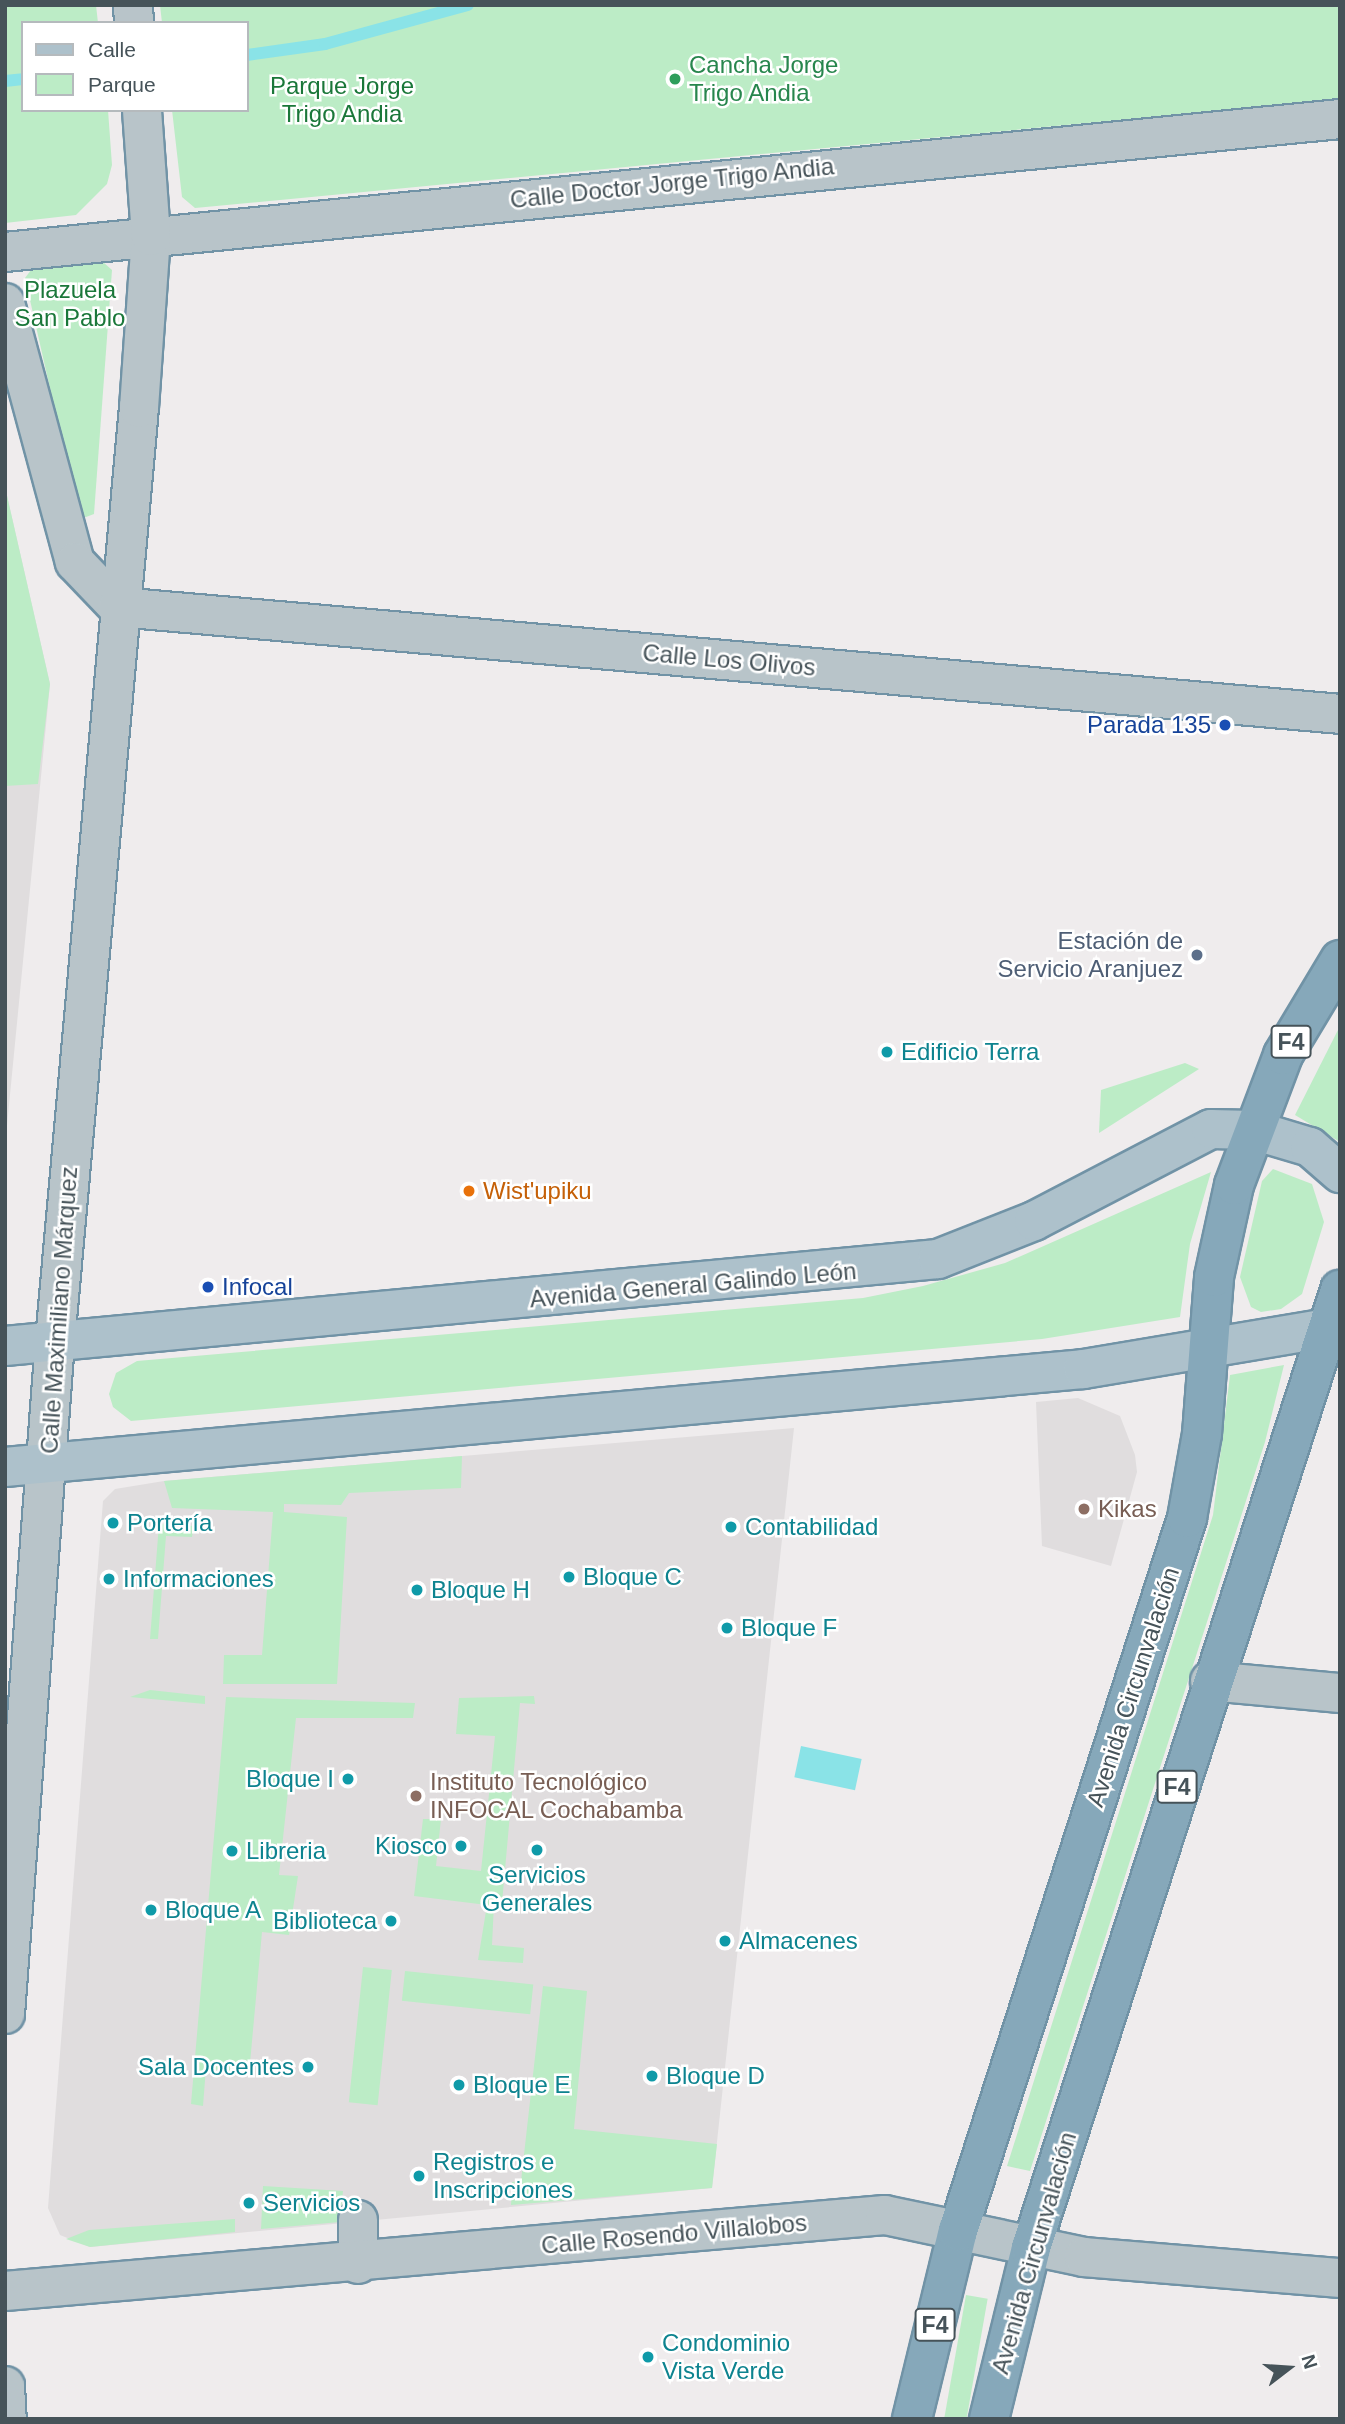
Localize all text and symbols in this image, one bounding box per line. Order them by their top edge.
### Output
legend [21,21,248,112]
text: Calle [88,38,136,61]
place label: Cancha Jorge Trigo Andia [689,51,838,107]
marker: Cancha Jorge Trigo Andia [667,71,683,87]
park label: Parque Jorge Trigo Andia [270,72,414,128]
text: Parque [88,73,156,96]
street label: Calle Doctor Jorge Trigo Andia [508,152,836,214]
park label: Plazuela San Pablo [15,276,125,332]
street label: Calle Los Olivos [641,638,817,682]
place label: Parada 135 [1087,711,1211,739]
marker: Parada 135 [1217,717,1233,733]
place label: Estación de Servicio Aranjuez [996,927,1183,983]
marker: Estación de Servicio Aranjuez [1189,947,1205,963]
road number: F4 [1270,1023,1312,1062]
place label: Edificio Terra [901,1038,1040,1066]
marker: Edificio Terra [879,1044,895,1060]
street label: Calle Maximiliano Márquez [35,1165,83,1455]
place label: Wist'upiku [483,1177,592,1205]
marker: Wist'upiku [461,1183,477,1199]
street label: Avenida General Galindo León [528,1256,858,1314]
place label: Infocal [222,1273,293,1301]
marker: Infocal [200,1279,216,1295]
place label: Kikas [1098,1495,1157,1523]
marker: Kikas [1076,1501,1092,1517]
place label: Portería [127,1509,212,1537]
place label: Contabilidad [745,1513,878,1541]
marker: Portería [105,1515,121,1531]
marker: Contabilidad [723,1519,739,1535]
place label: Bloque C [583,1563,682,1591]
street label: Avenida Circunvalación [1081,1563,1185,1811]
place label: Informaciones [123,1565,274,1593]
marker: Bloque C [561,1569,577,1585]
marker: Informaciones [101,1571,117,1587]
place label: Bloque H [431,1576,530,1604]
marker: Bloque H [409,1582,425,1598]
place label: Bloque F [741,1614,837,1642]
marker: Bloque F [719,1620,735,1636]
place label: Bloque I [246,1765,334,1793]
place label: Instituto Tecnológico INFOCAL Cochabamba [430,1768,683,1824]
road number: F4 [1156,1768,1198,1806]
marker: Bloque I [340,1771,356,1787]
marker: Instituto Tecnológico INFOCAL Cochabamba [408,1788,424,1804]
place label: Kiosco [375,1832,447,1860]
place label: Libreria [246,1837,326,1865]
marker: Kiosco [453,1838,469,1854]
marker: Servicios Generales [529,1842,545,1858]
marker: Libreria [224,1843,240,1859]
place label: Servicios Generales [482,1861,592,1917]
place label: Bloque A [165,1896,262,1924]
marker: Bloque A [143,1902,159,1918]
place label: Biblioteca [273,1907,377,1935]
marker: Biblioteca [383,1913,399,1929]
place label: Almacenes [739,1927,858,1955]
marker: Almacenes [717,1933,733,1949]
place label: Sala Docentes [138,2053,294,2081]
marker: Sala Docentes [300,2059,316,2075]
place label: Bloque D [666,2062,765,2090]
marker: Bloque D [644,2068,660,2084]
place label: Bloque E [473,2071,570,2099]
marker: Bloque E [451,2077,467,2093]
street label: Avenida Circunvalación [986,2129,1082,2377]
place label: Registros e Inscripciones [433,2148,573,2204]
marker: Registros e Inscripciones [411,2168,427,2184]
place label: Servicios [263,2189,360,2217]
marker: Servicios [241,2195,257,2211]
street label: Calle Rosendo Villalobos [540,2208,808,2260]
road number: F4 [914,2306,956,2344]
place label: Condominio Vista Verde [662,2329,790,2385]
north arrow [1254,2333,1324,2403]
marker: Condominio Vista Verde [640,2349,656,2365]
text: N [1298,2352,1322,2371]

